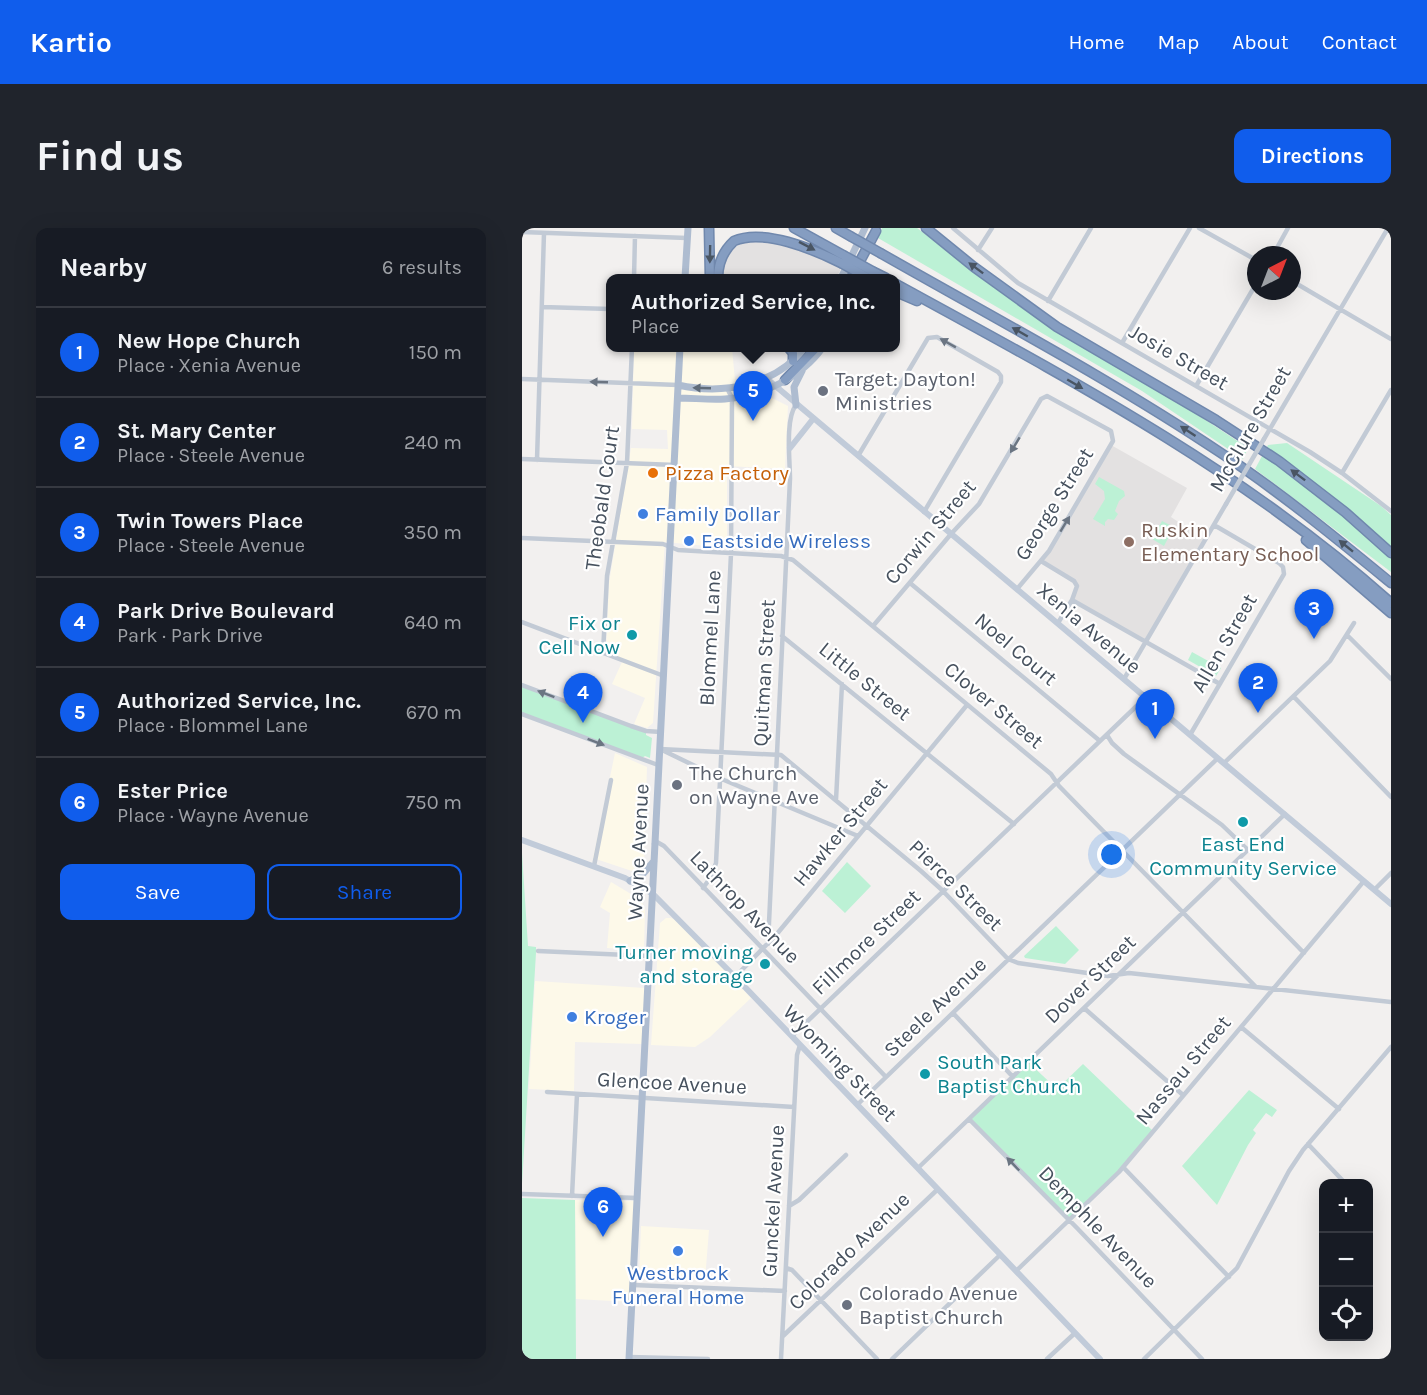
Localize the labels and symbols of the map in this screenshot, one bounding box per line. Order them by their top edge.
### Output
one-way arrow [799,241,816,251]
one-way arrow [705,244,715,263]
north arrow [1247,246,1301,300]
one-way arrow [968,262,984,274]
street label: Josie Street [1125,319,1233,395]
one-way arrow [1012,327,1028,338]
one-way arrow [939,338,956,348]
street label: McClure Street [1204,362,1296,496]
place label: Target: Dayton! Ministries [835,367,976,415]
pin: 5 [734,372,772,421]
one-way arrow [589,377,608,386]
one-way arrow [1067,379,1084,389]
one-way arrow [692,383,711,392]
marker: Target: Dayton! Ministries [816,384,830,398]
street label: Theobald Court [580,424,624,572]
one-way arrow [1180,426,1196,437]
one-way arrow [1009,437,1020,453]
street label: George Street [1010,443,1098,565]
place label: Pizza Factory [665,461,789,485]
marker: Pizza Factory [646,466,660,480]
one-way arrow [1290,470,1305,482]
street label: Corwin Street [879,475,981,589]
place label: Family Dollar [655,502,780,526]
marker: Family Dollar [636,507,650,521]
one-way arrow [1060,515,1070,532]
place label: Ruskin Elementary School [1141,518,1319,566]
place label: Eastside Wireless [701,529,871,553]
marker: Eastside Wireless [682,534,696,548]
marker: Ruskin Elementary School [1122,535,1136,549]
one-way arrow [1338,541,1353,553]
street label: Blommel Lane [694,569,726,707]
street label: Xenia Avenue [1032,577,1146,679]
street label: Allen Street [1186,589,1262,697]
pin: 3 [1294,590,1334,639]
street label: Quitman Street [748,599,780,747]
street label: Noel Court [970,608,1062,690]
place label: Fix or Cell Now [539,611,620,659]
marker: Fix or Cell Now [625,628,639,642]
street label: Little Street [814,637,916,725]
street label: Clover Street [940,657,1048,753]
pin: 2 [1238,664,1278,713]
pin: 4 [564,674,602,723]
one-way arrow [537,689,555,699]
pin: 1 [1136,690,1174,739]
one-way arrow [587,738,605,747]
place label: The Church on Wayne Ave [689,761,819,809]
street label: Hawker Street [788,773,892,891]
marker: The Church on Wayne Ave [670,778,684,792]
street label: Wayne Avenue [622,783,654,921]
marker: East End Community Service [1236,815,1250,829]
place label: East End Community Service [1149,832,1337,880]
street label: Pierce Street [904,835,1008,936]
your location [1097,840,1126,869]
street label: Lathrop Avenue [685,846,805,968]
street label: Fillmore Street [807,884,925,1000]
street label: Dover Street [1040,930,1140,1028]
place label: Turner moving and storage [615,940,753,988]
street label: Steele Avenue [879,952,991,1062]
marker: Turner moving and storage [758,957,772,971]
street label: Wyoming Street [778,1000,902,1126]
place label: Kroger [584,1005,646,1029]
marker: Kroger [565,1010,579,1024]
street label: Nassau Street [1130,1011,1236,1129]
place label: South Park Baptist Church [937,1050,1081,1098]
street label: Glencoe Avenue [596,1067,748,1099]
marker: South Park Baptist Church [918,1067,932,1081]
street label: Gunckel Avenue [757,1124,789,1278]
one-way arrow [1007,1158,1021,1172]
street label: Demphle Avenue [1034,1161,1162,1293]
street label: Colorado Avenue [784,1187,914,1315]
pin: 6 [584,1188,622,1237]
marker: Westbrock Funeral Home [671,1244,685,1258]
place label: Westbrock Funeral Home [612,1261,744,1309]
place label: Colorado Avenue Baptist Church [859,1281,1018,1329]
marker: Colorado Avenue Baptist Church [840,1298,854,1312]

